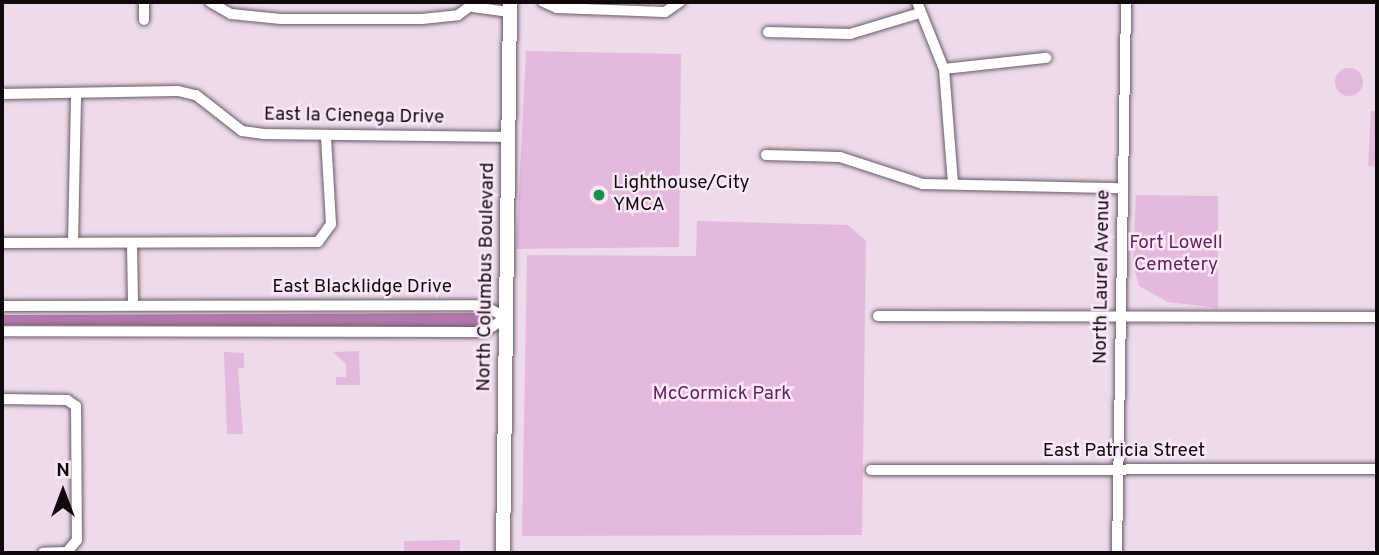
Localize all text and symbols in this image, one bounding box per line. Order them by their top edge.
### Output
street label: East la Cienega Drive [264,104,444,130]
street label: North Columbus Boulevard [474,162,500,392]
place label: Lighthouse/City YMCA [613,173,750,217]
marker: Lighthouse/City YMCA [591,187,607,203]
street label: North Laurel Avenue [1090,189,1116,365]
park label: Fort Lowell Cemetery [1129,233,1223,277]
street label: East Blacklidge Drive [272,277,452,299]
park label: McCormick Park [653,384,791,406]
street label: East Patricia Street [1043,441,1205,463]
north arrow [28,457,98,527]
text: N [56,459,70,483]

